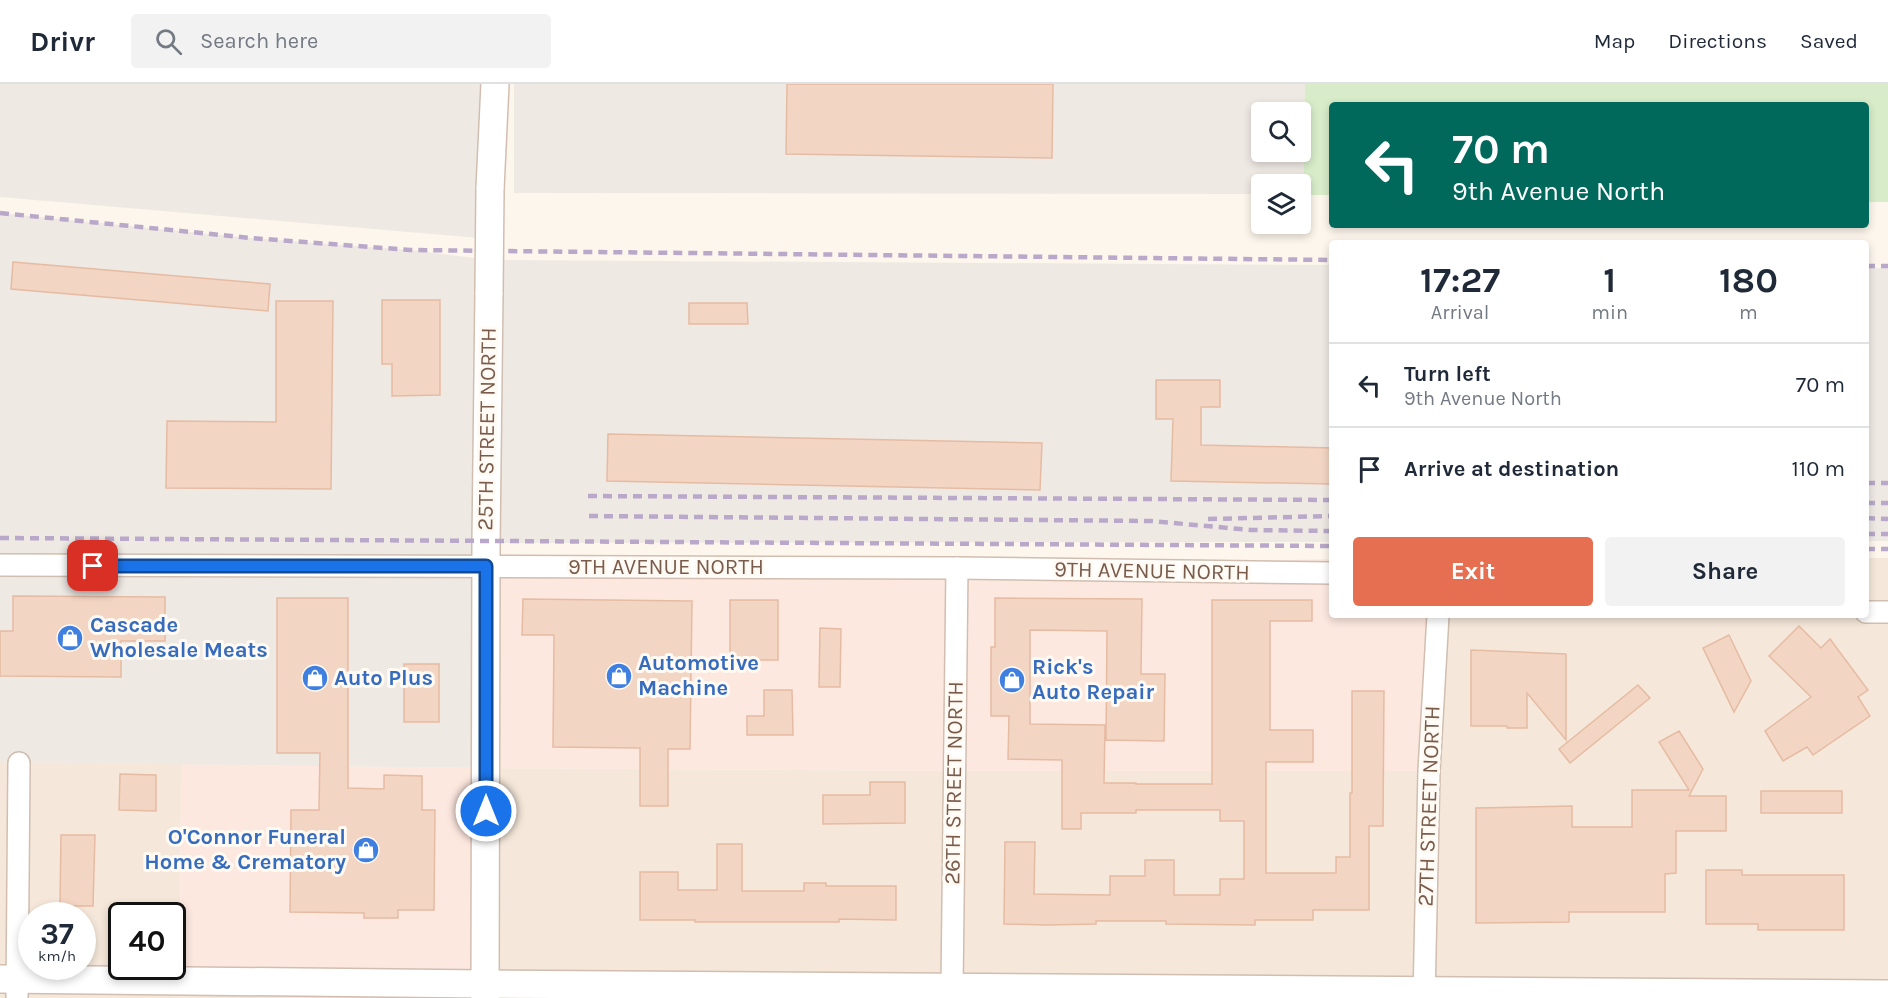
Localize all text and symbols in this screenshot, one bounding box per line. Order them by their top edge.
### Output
search box [131,14,551,68]
text: Drivr [30,25,95,58]
icon: search [152,25,185,58]
text: Search here [200,28,318,54]
text: Map [1594,29,1635,53]
text: Directions [1668,29,1767,53]
text: Saved [1800,29,1858,53]
map controls [1251,102,1311,234]
button: search [1251,102,1311,162]
text: 70 m [1452,124,1550,174]
icon: left [1353,126,1431,204]
button: layers [1251,174,1311,234]
text: 9th Avenue North [1452,175,1665,207]
text: 17:27 [1420,259,1500,301]
text: 1 [1603,259,1616,301]
text: 180 [1719,259,1778,301]
text: Arrival [1431,301,1489,324]
text: min [1591,301,1628,324]
text: m [1739,301,1758,324]
street label: 25TH STREET NORTH [472,327,502,531]
text: Turn left [1404,361,1491,387]
icon: left [1353,369,1386,402]
text: 70 m [1796,372,1845,398]
text: 9th Avenue North [1404,387,1562,410]
icon: arrive [1353,453,1386,486]
text: Arrive at destination [1404,456,1619,482]
text: 110 m [1792,456,1845,482]
button: Exit [1353,537,1593,606]
button: Share [1605,537,1845,606]
pin [67,540,118,591]
icon: arrive [76,549,109,582]
street label: 9TH AVENUE NORTH [568,554,764,580]
street label: 9TH AVENUE NORTH [1054,556,1250,586]
place label: Cascade Wholesale Meats [90,612,268,663]
shop icon: Cascade Wholesale Meats [55,623,85,653]
place label: Automotive Machine [638,650,759,701]
place label: Rick's Auto Repair [1032,654,1155,705]
shop icon: Automotive Machine [604,661,634,691]
shop icon: Auto Plus [300,663,330,693]
place label: Auto Plus [334,665,433,691]
shop icon: Rick's Auto Repair [997,665,1027,695]
street label: 26TH STREET NORTH [939,681,969,885]
street label: 27TH STREET NORTH [1412,705,1446,907]
position arrow [454,779,518,843]
place label: O'Connor Funeral Home & Crematory [144,824,346,875]
shop icon: O'Connor Funeral Home & Crematory [351,835,381,865]
speed limit sign: 40 [108,902,186,980]
text: 37 [40,916,74,952]
text: km/h [38,947,76,965]

